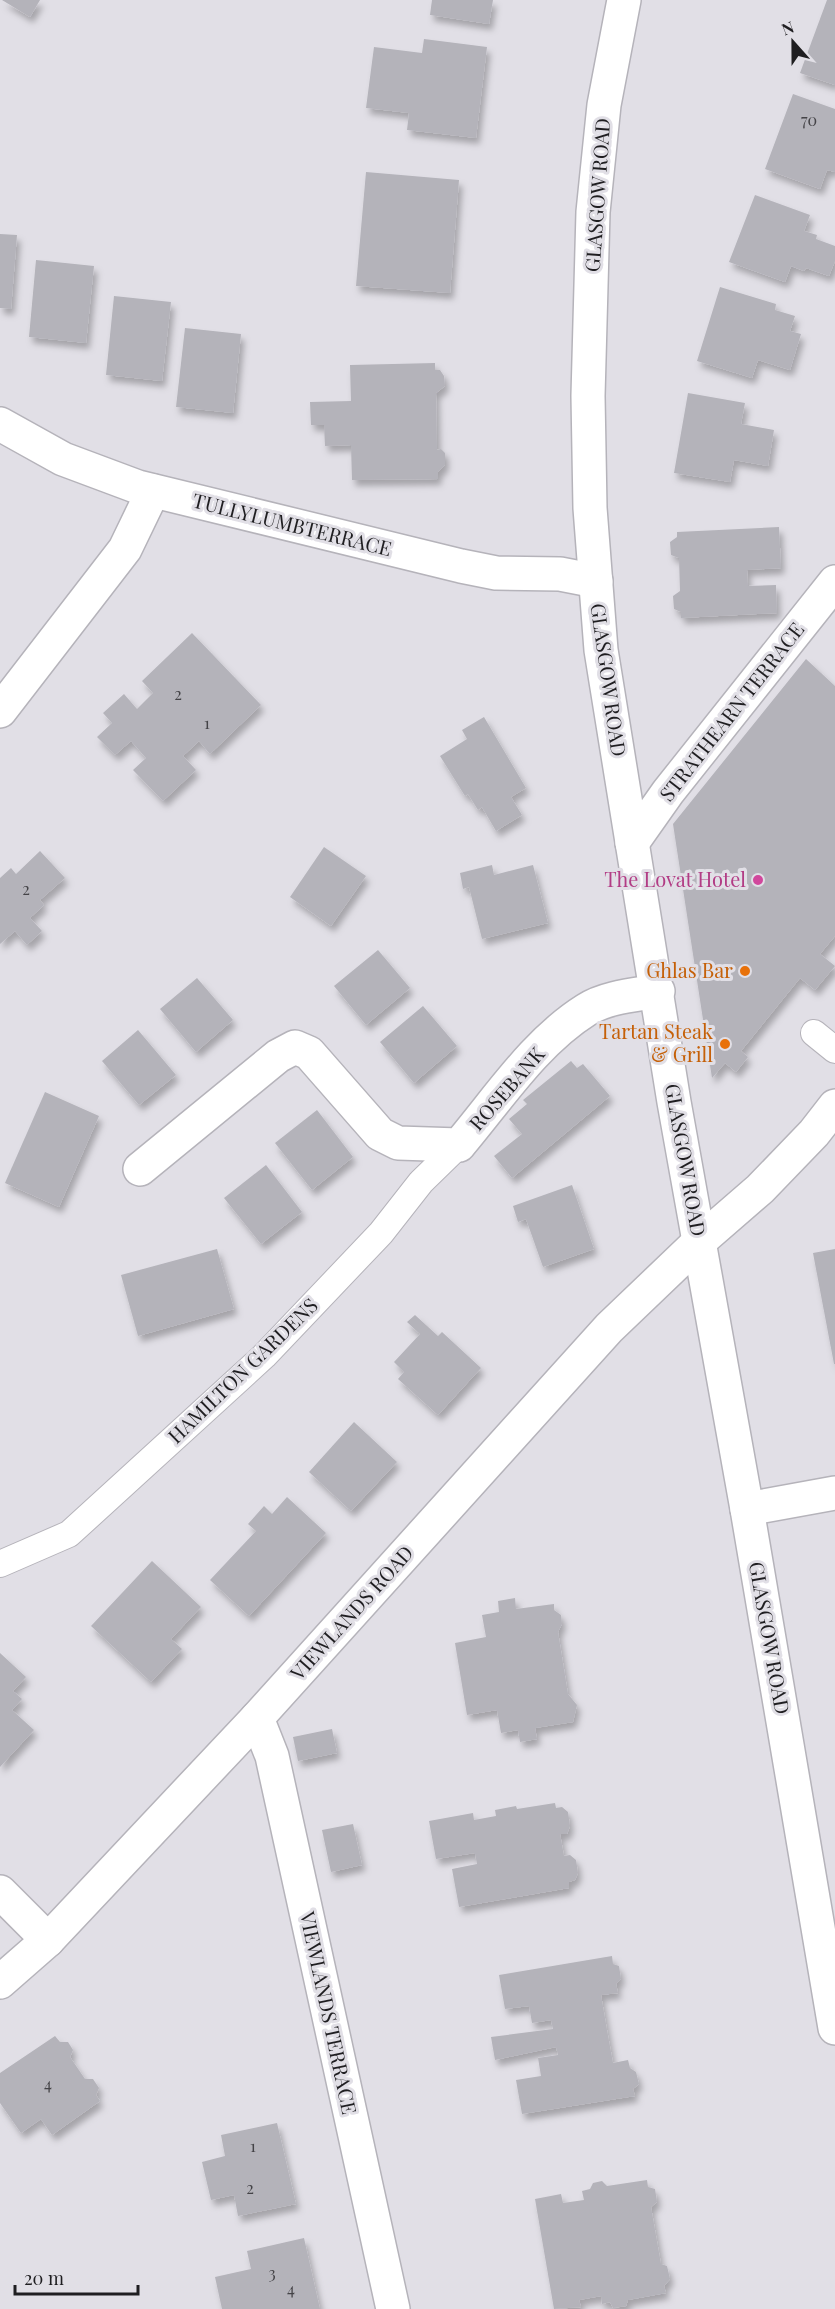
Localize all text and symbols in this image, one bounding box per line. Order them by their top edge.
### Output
north arrow [763,12,823,72]
text: N [778,15,797,39]
house number: 70 [801,109,817,130]
street label: GLASGOW ROAD [578,117,615,273]
street label: TULLYLUMBTERRACE [190,486,395,561]
street label: GLASGOW ROAD [585,601,634,758]
street label: STRATHEARN TERRACE [652,616,809,806]
house number: 2 [174,683,182,704]
house number: 1 [204,712,210,733]
place label: The Lovat Hotel [604,865,746,892]
marker: The Lovat Hotel [751,873,765,887]
house number: 2 [22,878,30,899]
place label: Ghlas Bar [646,956,733,983]
marker: Ghlas Bar [738,964,752,978]
place label: Tartan Steak & Grill [599,1017,713,1067]
marker: Tartan Steak & Grill [718,1037,732,1051]
street label: ROSEBANK [462,1040,550,1136]
street label: GLASGOW ROAD [660,1081,713,1238]
street label: HAMILTON GARDENS [161,1291,323,1449]
street label: VIEWLANDS ROAD [283,1539,418,1686]
street label: GLASGOW ROAD [744,1559,797,1716]
street label: VIEWLANDS TERRACE [295,1908,364,2116]
house number: 4 [44,2073,52,2094]
house number: 1 [250,2135,256,2156]
house number: 2 [246,2177,254,2198]
scale bar [15,2258,138,2296]
house number: 3 [268,2262,276,2283]
text: 20 m [24,2266,64,2290]
house number: 4 [287,2278,295,2299]

